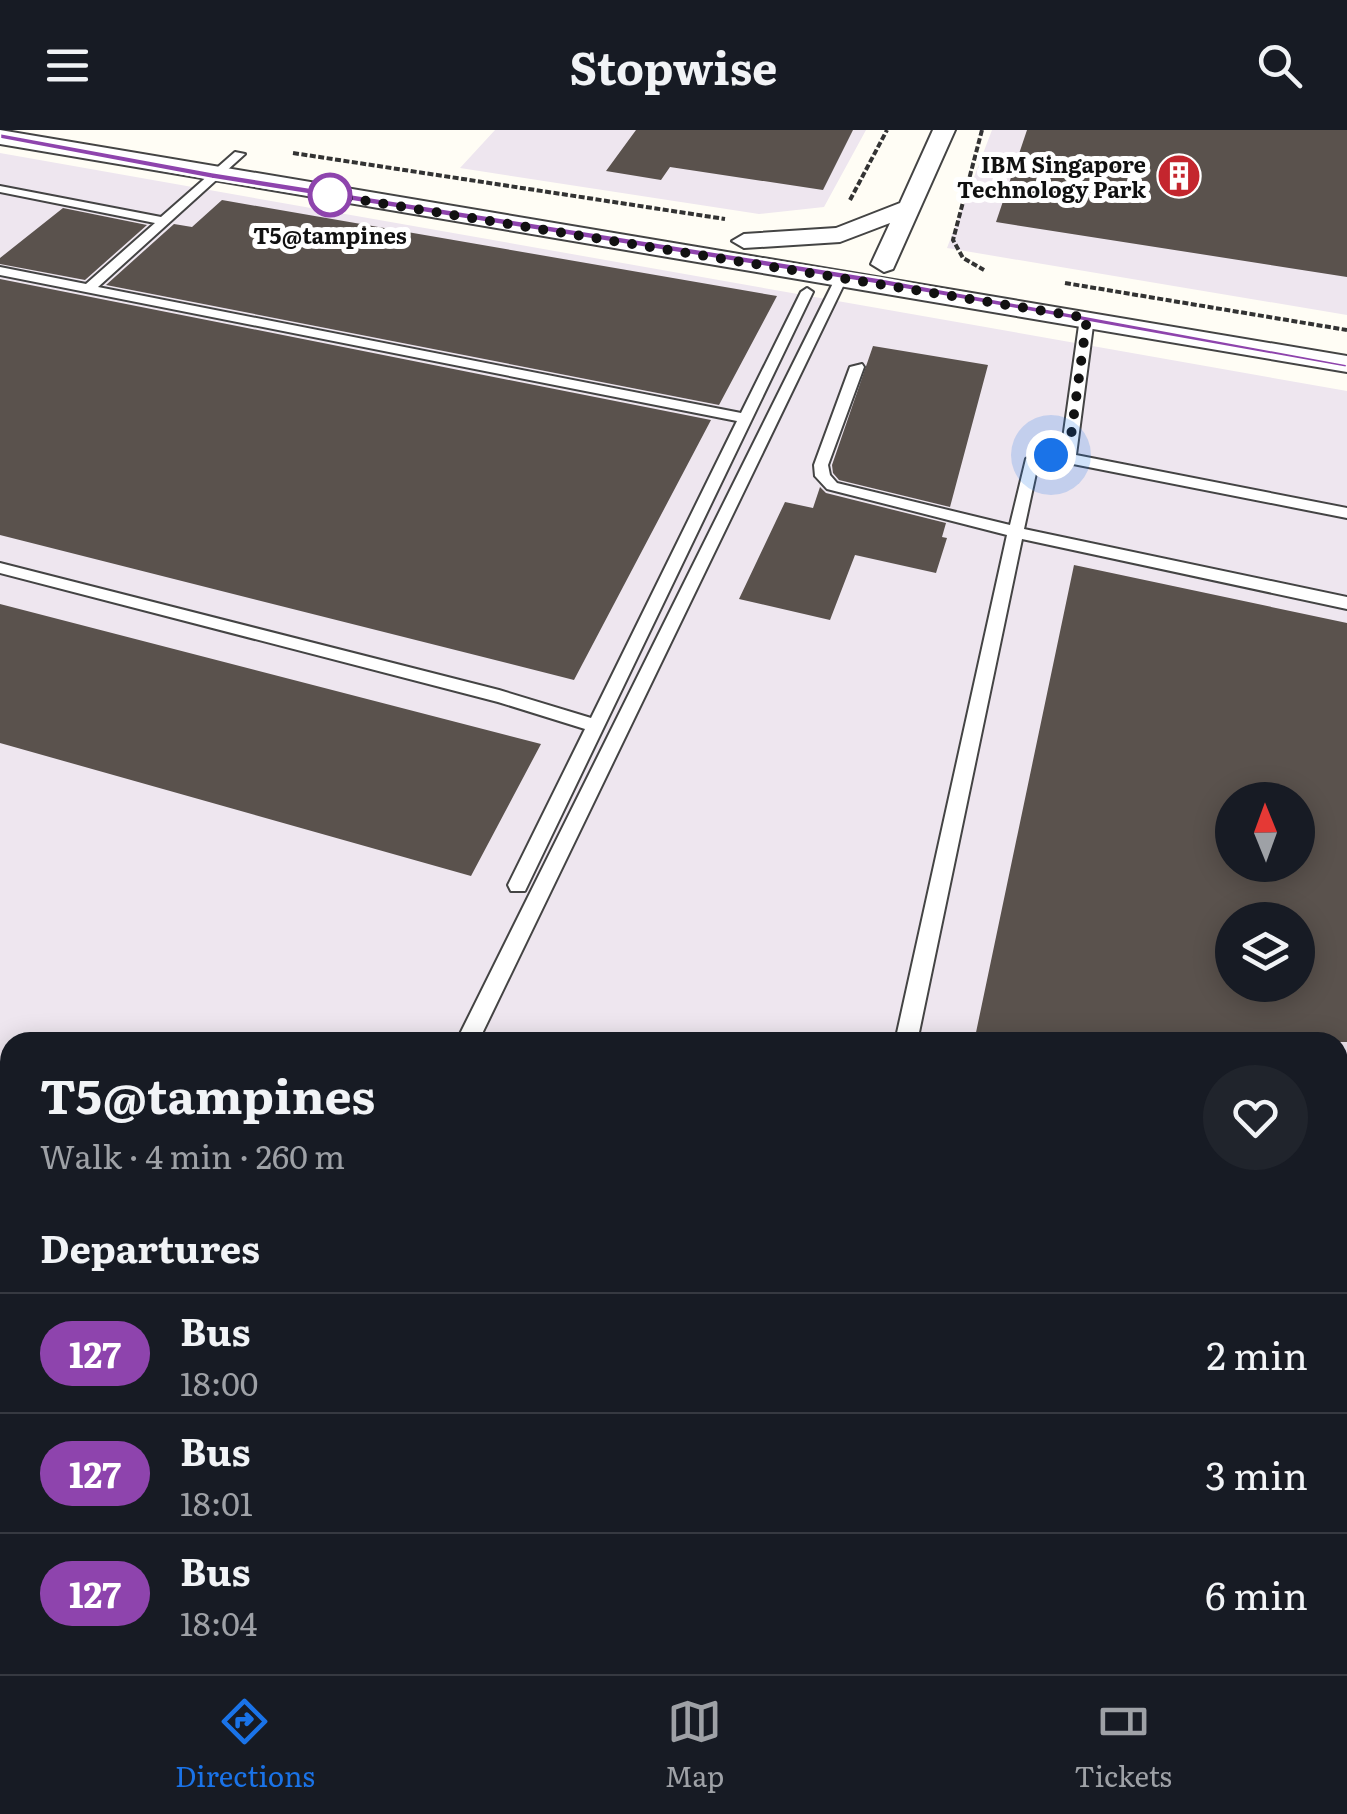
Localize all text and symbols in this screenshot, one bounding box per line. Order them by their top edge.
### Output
text: Stopwise [569,32,778,99]
icon: menu [40,38,95,93]
icon: search [1252,38,1307,93]
place label: IBM Singapore Technology Park [957,147,1146,205]
building icon: IBM Singapore Technology Park [1156,153,1202,199]
marker: T5@tampines [309,174,351,216]
place label: T5@tampines [253,218,407,251]
your location [1026,430,1076,480]
north arrow [1215,782,1315,882]
map controls [1215,782,1315,1002]
button: layers [1215,902,1315,1002]
text: T5@tampines [40,1058,375,1129]
button: heart [1203,1065,1308,1170]
text: Walk · 4 min · 260 m [40,1131,345,1179]
text: Departures [40,1218,260,1275]
text: Bus [180,1301,251,1358]
text: 2 min [1206,1325,1308,1382]
text: 127 [69,1327,121,1379]
text: 18:00 [180,1358,258,1406]
text: Bus [180,1421,251,1478]
text: 3 min [1205,1445,1308,1502]
text: 127 [69,1447,121,1499]
text: 18:01 [180,1478,253,1526]
text: Bus [180,1541,251,1598]
text: 6 min [1205,1565,1308,1622]
text: 127 [69,1567,121,1619]
text: 18:04 [180,1598,257,1646]
tab: Directions [175,1694,315,1796]
tab: Map [665,1694,724,1796]
tab: Tickets [1074,1694,1172,1796]

